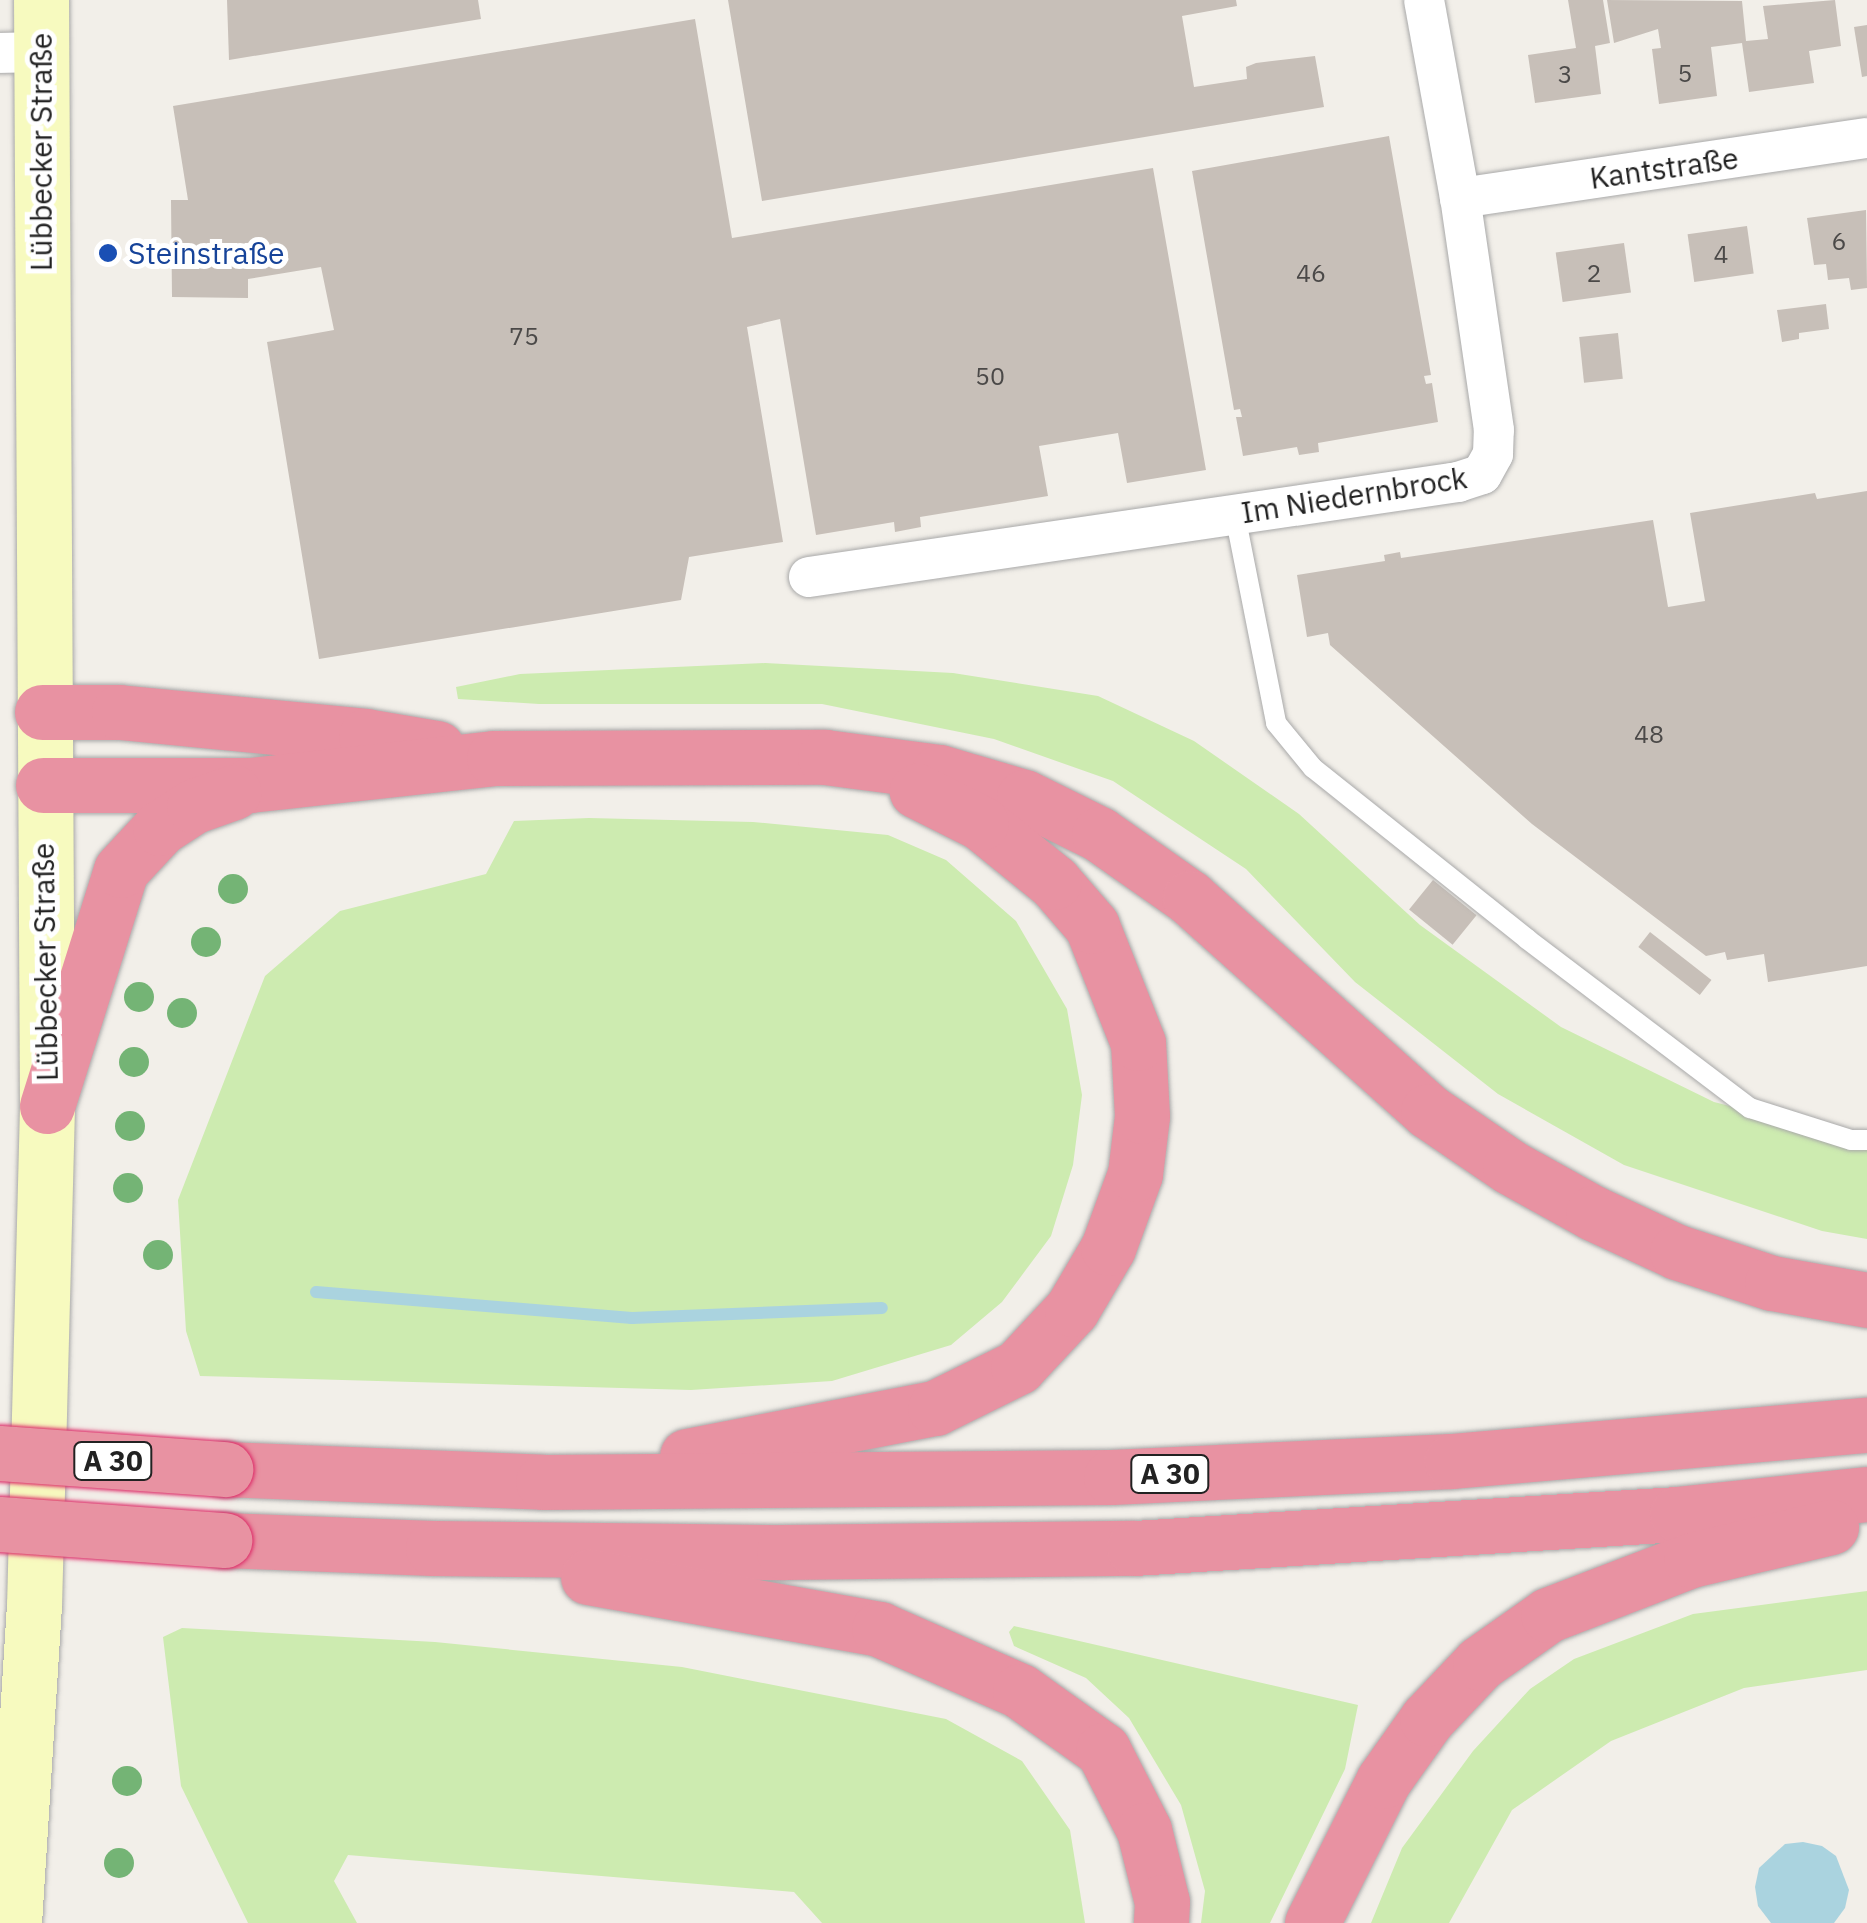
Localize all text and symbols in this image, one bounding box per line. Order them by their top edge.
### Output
street label: Lübbecker Straße [23,33,59,271]
house number: 5 [1678,58,1692,88]
house number: 3 [1558,59,1572,89]
street label: Kantstraße [1587,140,1741,196]
house number: 6 [1832,226,1846,256]
place label: Steinstraße [128,235,284,271]
house number: 4 [1714,239,1728,269]
marker: Steinstraße [97,242,119,264]
house number: 46 [1296,258,1326,288]
house number: 2 [1587,258,1601,288]
house number: 75 [509,321,539,351]
house number: 50 [975,361,1005,391]
street label: Im Niedernbrock [1238,459,1470,531]
house number: 48 [1634,719,1664,749]
street label: Lübbecker Straße [25,842,65,1082]
road number: A 30 [73,1438,153,1484]
road number: A 30 [1130,1451,1210,1497]

